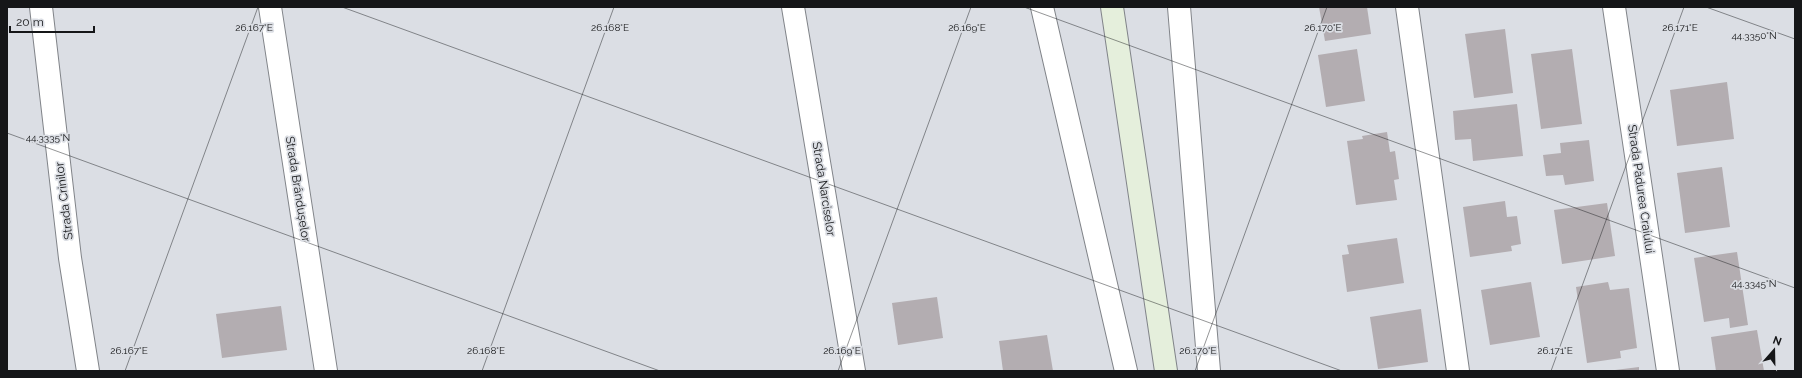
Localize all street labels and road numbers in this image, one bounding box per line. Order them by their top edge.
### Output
street label: Strada Pădurea Craiului [1625,124,1657,254]
street label: Strada Brândușelor [283,135,313,244]
street label: Strada Narciselor [810,141,838,238]
street label: Strada Crinilor [52,161,76,241]

